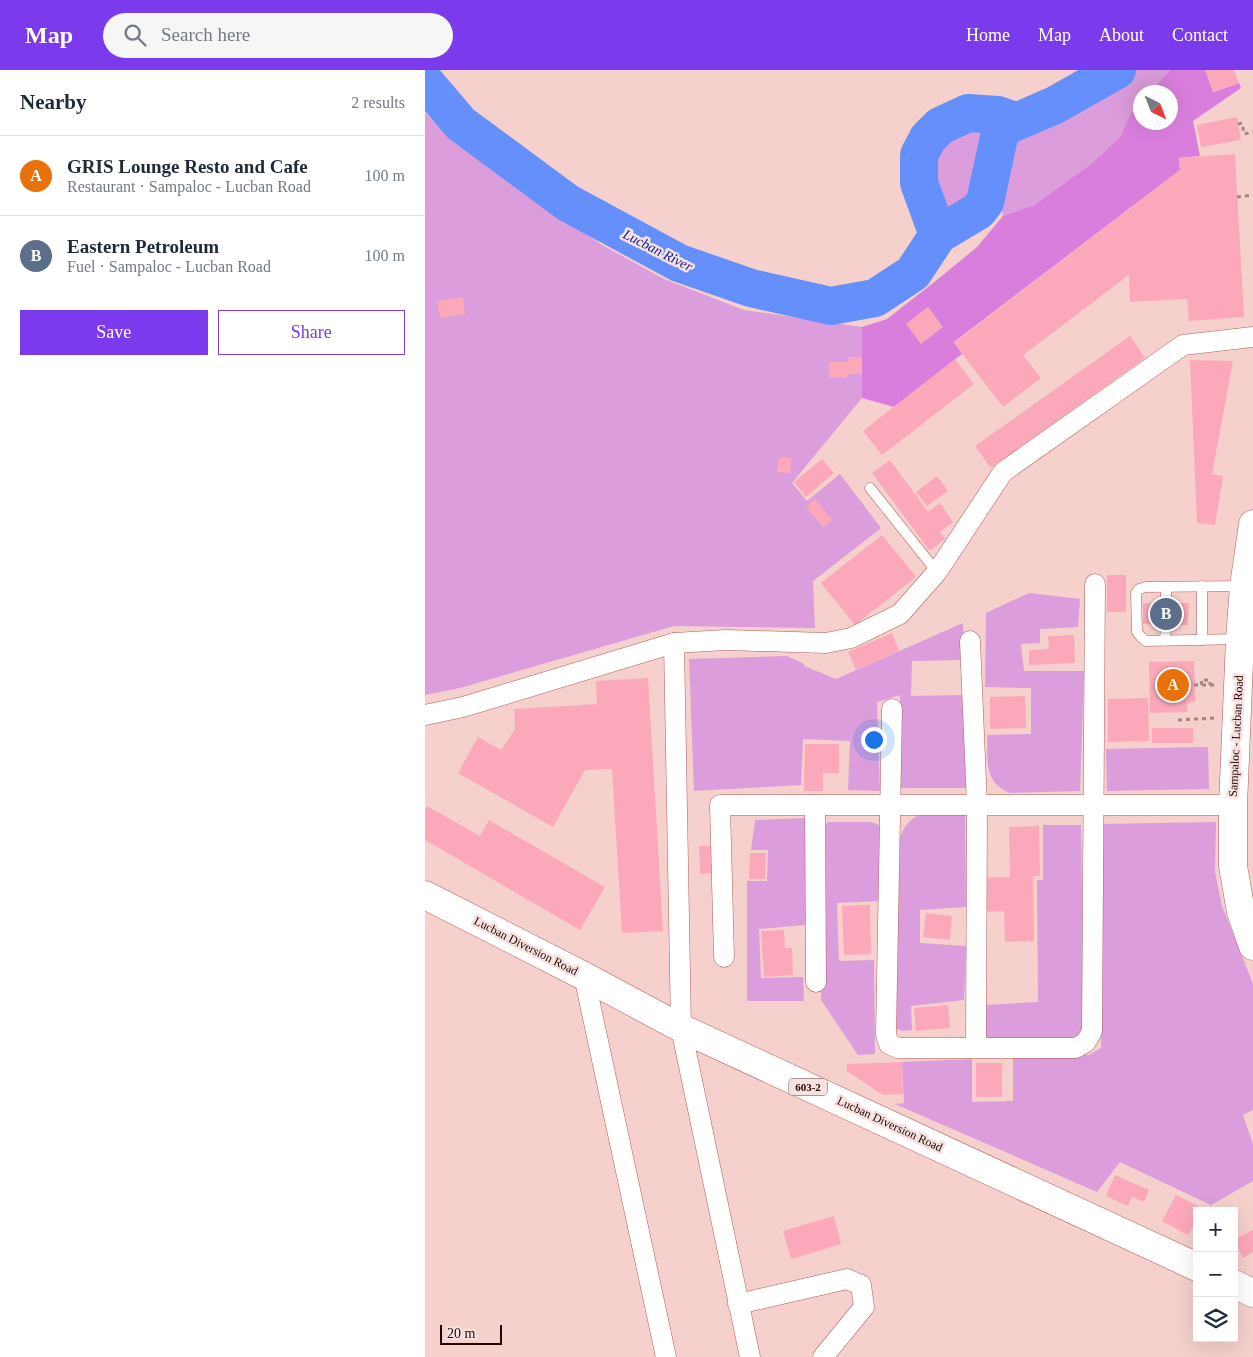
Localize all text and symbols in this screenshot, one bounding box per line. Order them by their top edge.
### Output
search box [103,13,453,58]
icon: search [121,21,149,49]
text: Map [25,22,73,48]
text: Search here [161,24,250,45]
text: Home [966,25,1010,45]
text: Map [1038,25,1071,45]
text: About [1099,25,1144,45]
text: Contact [1172,25,1228,45]
north arrow [1133,85,1178,130]
text: Nearby [20,90,87,114]
text: 2 results [351,94,405,111]
text: GRIS Lounge Resto and Cafe [67,156,308,177]
text: A [30,167,42,184]
text: 100 m [365,167,405,184]
text: Restaurant · Sampaloc - Lucban Road [67,178,311,195]
water label: Lucban River [620,226,695,275]
text: Eastern Petroleum [67,236,219,257]
text: B [31,247,41,264]
text: 100 m [365,247,405,264]
text: Fuel · Sampaloc - Lucban Road [67,258,271,275]
button: Save [20,310,208,355]
button: Share [218,310,405,355]
pin: B [1150,595,1182,633]
pin: A [1157,666,1189,704]
street label: Sampaloc - Lucban Road [1226,675,1246,797]
your location [861,727,887,753]
street label: Lucban Diversion Road [472,914,580,978]
road number: 603-2 [789,1079,827,1096]
street label: Lucban Diversion Road [835,1093,945,1155]
map controls [1193,1207,1238,1342]
button: + [1193,1207,1238,1252]
button: − [1193,1252,1238,1297]
button: layers [1193,1297,1238,1342]
scale bar [440,1322,503,1345]
text: 20 m [447,1326,475,1341]

